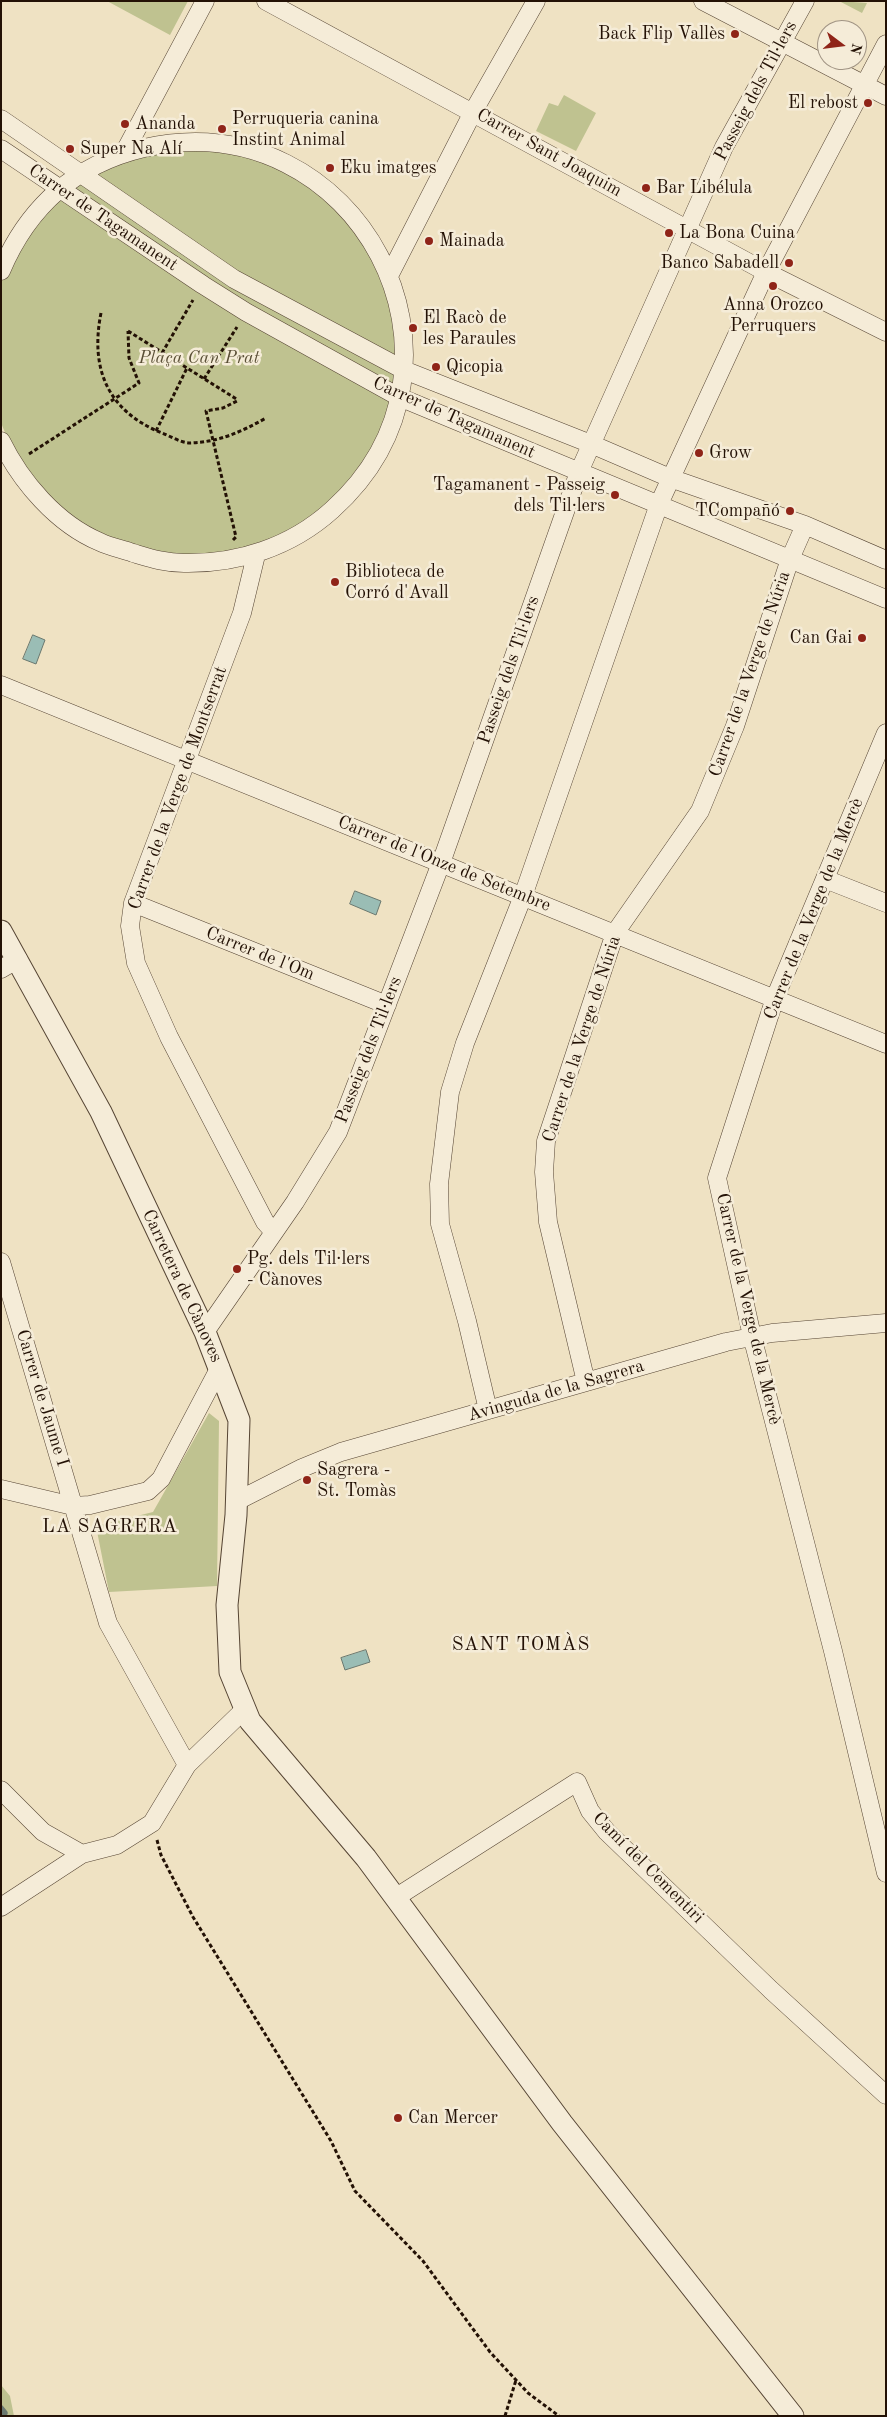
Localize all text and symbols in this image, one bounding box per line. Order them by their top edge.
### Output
street label: Passeig dels Til·lers [710,17,802,165]
north arrow [817,20,867,70]
place label: Back Flip Vallès [598,23,725,45]
marker: Back Flip Vallès [729,28,741,40]
text: N [847,42,864,56]
place label: El rebost [788,92,858,114]
marker: El rebost [862,97,874,109]
street label: Carrer Sant Joaquim [473,104,625,202]
place label: Perruqueria canina Instint Animal [232,108,379,150]
place label: Ananda [135,113,195,135]
marker: Ananda [119,118,131,130]
marker: Perruqueria canina Instint Animal [216,123,228,135]
place label: Super Na Alí [80,138,182,160]
marker: Super Na Alí [64,143,76,155]
place label: Eku imatges [340,157,437,179]
street label: Carrer de Tagamanent [24,160,182,276]
marker: Eku imatges [324,162,336,174]
place label: Bar Libélula [656,177,752,199]
marker: Bar Libélula [640,182,652,194]
place label: La Bona Cuina [679,222,795,244]
marker: La Bona Cuina [663,227,675,239]
place label: Mainada [439,230,505,252]
marker: Mainada [423,235,435,247]
place label: Banco Sabadell [661,252,779,274]
marker: Banco Sabadell [783,257,795,269]
marker: Anna Orozco Perruquers [767,280,779,292]
place label: Anna Orozco Perruquers [723,294,823,336]
place label: El Racò de les Paraules [423,307,516,350]
marker: El Racò de les Paraules [407,322,419,334]
park label: Plaça Can Prat [139,347,259,369]
place label: Qicopia [446,356,503,378]
marker: Qicopia [430,361,442,373]
street label: Carrer de Tagamanent [369,372,539,464]
place label: Grow [709,442,752,464]
marker: Grow [693,447,705,459]
place label: Tagamanent - Passeig dels Til·lers [433,474,605,516]
marker: Tagamanent - Passeig dels Til·lers [609,489,621,501]
place label: TCompañó [695,500,780,522]
marker: TCompañó [784,505,796,517]
place label: Biblioteca de Corró d'Avall [345,561,449,604]
street label: Carrer de la Verge de Núria [705,568,795,780]
marker: Biblioteca de Corró d'Avall [329,576,341,588]
street label: Passeig dels Til·lers [474,593,544,747]
place label: Can Gai [790,627,852,649]
marker: Can Gai [856,632,868,644]
street label: Carrer de la Verge de Montserrat [124,663,232,913]
street label: Carrer de la Verge de la Mercè [760,795,868,1023]
street label: Carrer de l'Onze de Setembre [334,811,554,917]
street label: Carrer de l'Om [203,922,317,986]
street label: Carrer de la Verge de Núria [538,933,626,1145]
street label: Passeig dels Til·lers [331,974,407,1126]
street label: Carrer de la Verge de la Mercè [711,1191,785,1427]
street label: Carretera de Cànoves [137,1206,227,1366]
place label: Pg. dels Til·lers - Cànoves [247,1248,370,1290]
marker: Pg. dels Til·lers - Cànoves [231,1263,243,1275]
street label: Carrer de Jaume I [11,1327,73,1469]
street label: Avinguda de la Sagrera [465,1355,647,1427]
place label: Sagrera - St. Tomàs [317,1459,396,1502]
marker: Sagrera - St. Tomàs [301,1474,313,1486]
district label: LA SAGRERA [41,1516,179,1538]
district label: SANT TOMÀS [451,1634,591,1656]
street label: Camí del Cementiri [588,1808,708,1928]
place label: Can Mercer [408,2107,498,2129]
marker: Can Mercer [392,2112,404,2124]

